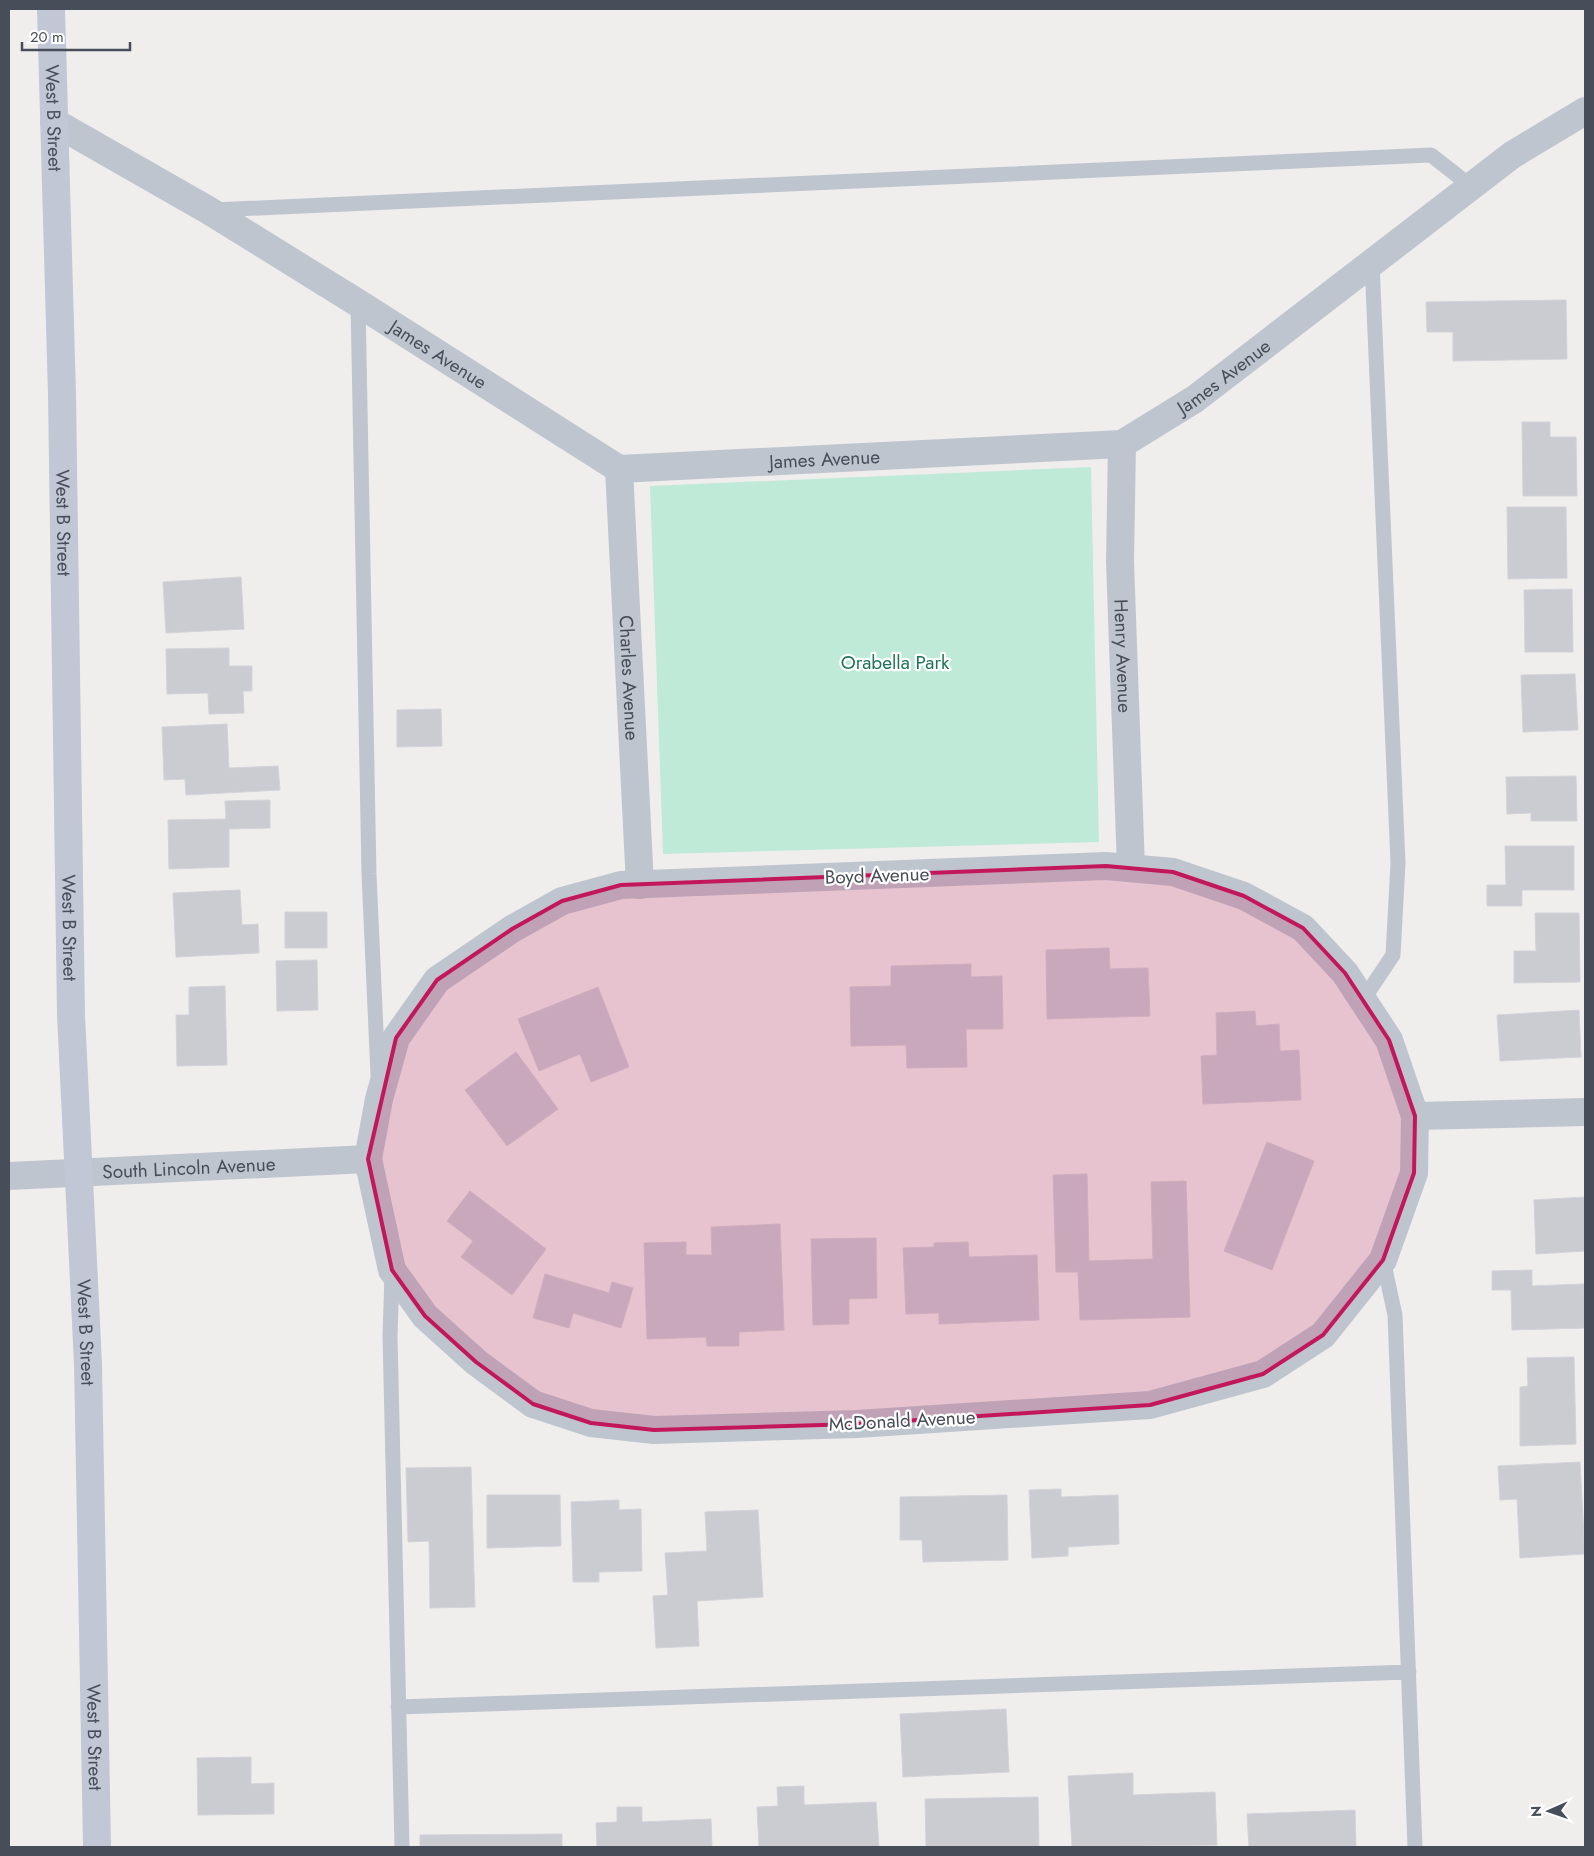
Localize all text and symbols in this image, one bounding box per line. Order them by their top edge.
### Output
scale bar [22,20,130,52]
text: 20 m [30,26,64,48]
street label: West B Street [39,64,69,172]
street label: James Avenue [381,312,492,396]
street label: James Avenue [1169,333,1277,422]
street label: James Avenue [766,443,881,476]
street label: West B Street [49,469,78,577]
street label: Henry Avenue [1107,599,1138,713]
street label: Charles Avenue [612,614,646,741]
park label: Orabella Park [841,649,950,676]
street label: Boyd Avenue [824,860,930,891]
street label: West B Street [55,874,84,982]
street label: South Lincoln Avenue [102,1150,276,1186]
street label: West B Street [70,1278,101,1386]
street label: McDonald Avenue [828,1403,976,1438]
street label: West B Street [80,1684,109,1791]
north arrow [1524,1786,1574,1836]
text: N [1526,1806,1546,1817]

